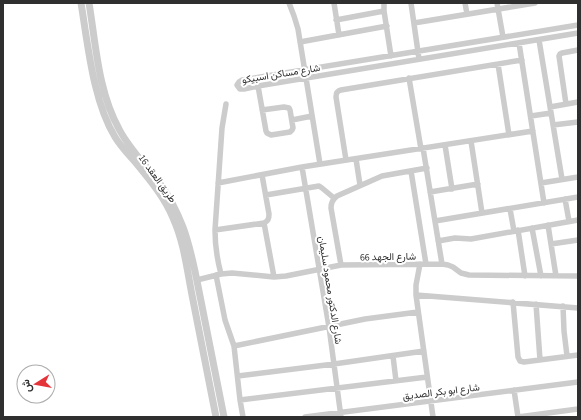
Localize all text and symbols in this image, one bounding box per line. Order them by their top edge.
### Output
street label: شارع مساكن اسبيكو [241,61,321,87]
street label: طريق العقد 16 [135,152,180,206]
street label: شارع الدكتور محمود سليمان [315,235,345,345]
street label: شارع الجهد 66 [360,250,416,264]
north arrow [16,364,56,404]
text: ش [18,378,35,394]
street label: شارع ابو بكر الصديق [402,380,481,404]

